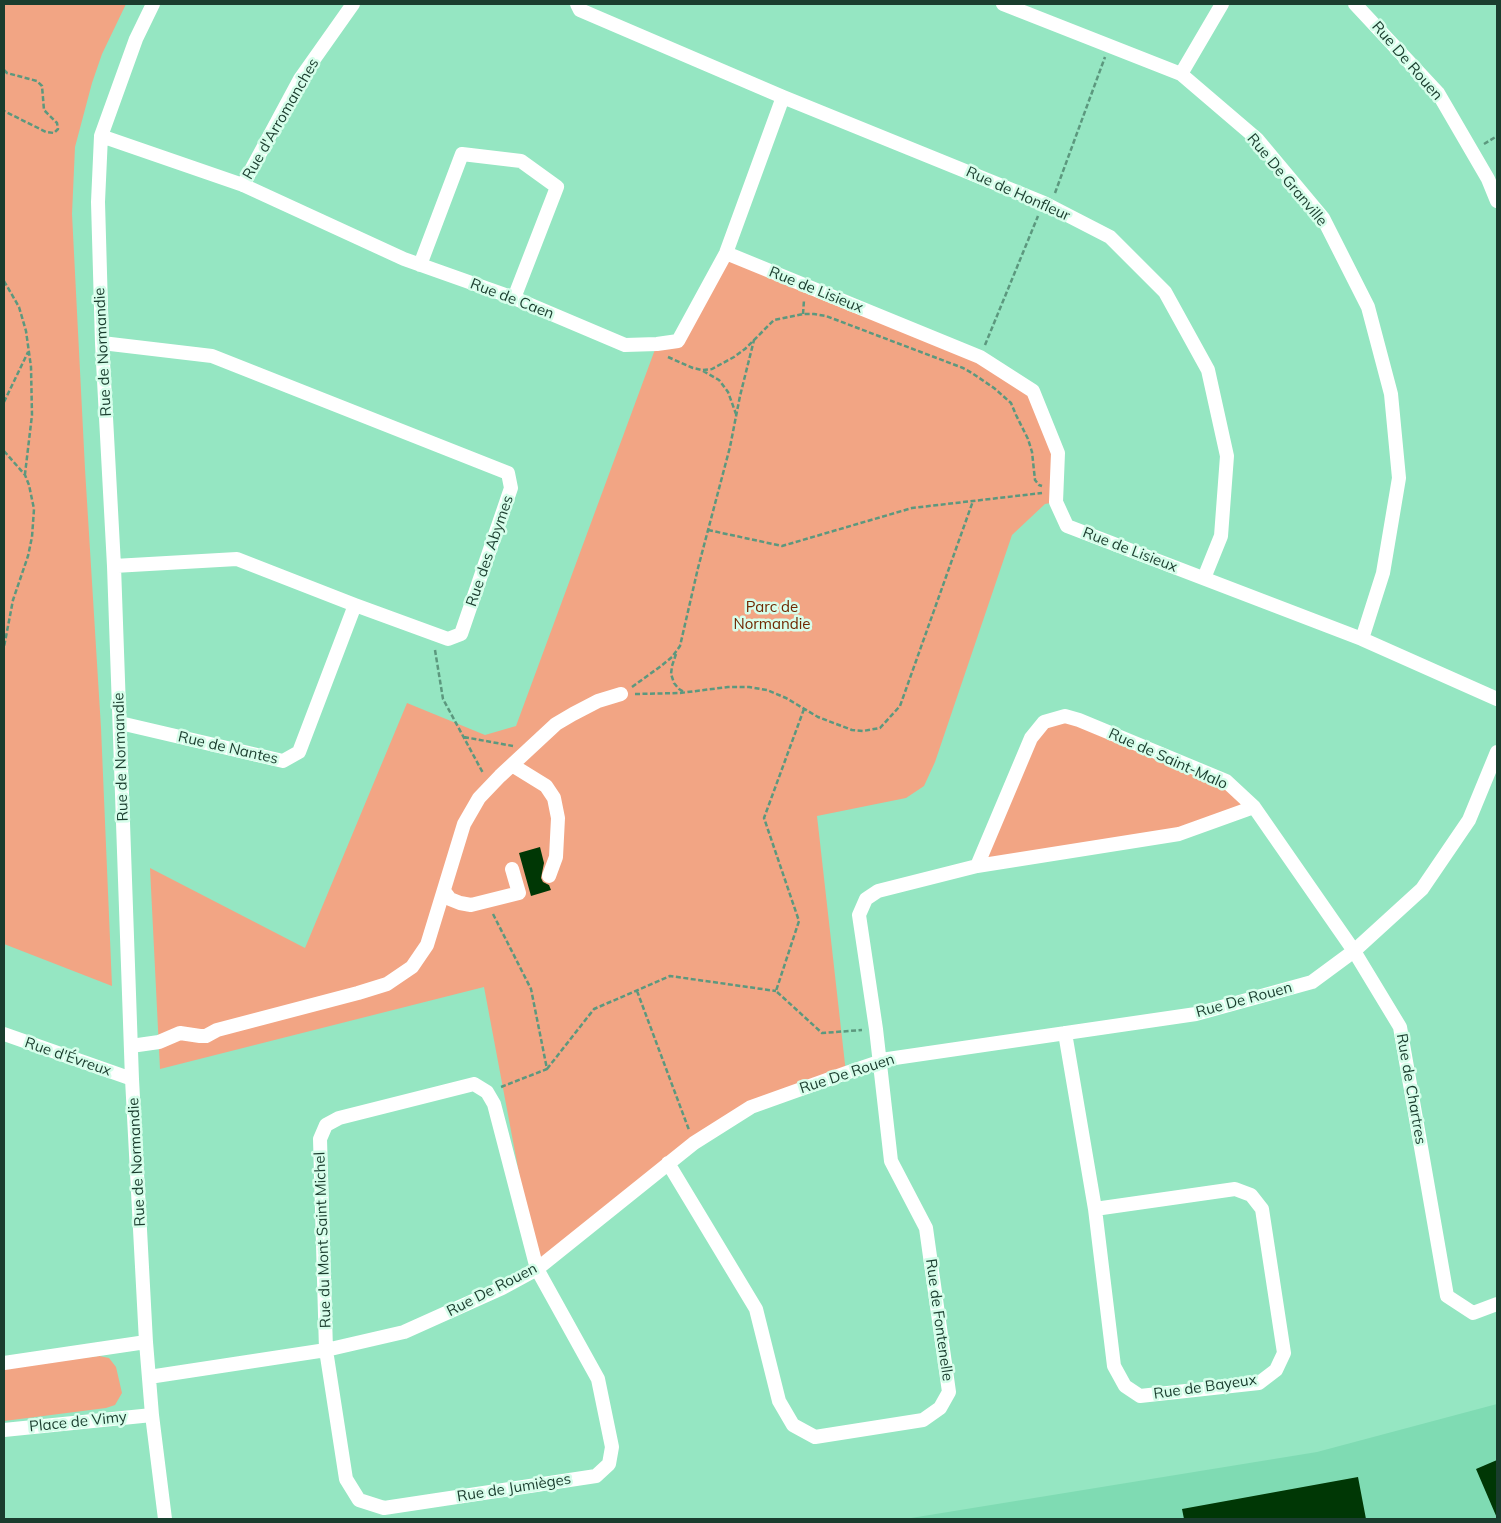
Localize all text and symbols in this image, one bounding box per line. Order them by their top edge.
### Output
street label: Rue De Rouen [1368,18,1446,104]
street label: Rue d'Arromanches [239,55,323,183]
street label: Rue De Granville [1243,130,1331,230]
street label: Rue de Honfleur [963,163,1073,225]
street label: Rue de Lisieux [766,263,866,317]
street label: Rue de Caen [468,275,556,323]
street label: Rue de Normandie [91,287,115,417]
street label: Rue des Abymes [463,493,517,609]
street label: Rue de Lisieux [1080,524,1180,576]
park label: Parc de Normandie [734,598,810,633]
street label: Rue de Normandie [110,692,132,822]
street label: Rue de Saint-Malo [1106,725,1230,793]
street label: Rue de Nantes [176,728,280,768]
street label: Rue De Rouen [1194,979,1294,1021]
street label: Rue de Chartres [1392,1032,1430,1146]
street label: Rue d'Évreux [22,1034,114,1080]
street label: Rue De Rouen [797,1050,897,1098]
street label: Rue de Normandie [125,1097,149,1227]
street label: Rue du Mont Saint Michel [311,1152,335,1328]
street label: Rue de Fontenelle [922,1258,956,1382]
street label: Rue De Rouen [444,1260,540,1320]
street label: Rue de Bayeux [1152,1371,1258,1403]
street label: Place de Vimy [28,1408,128,1436]
street label: Rue de Jumièges [456,1470,572,1506]

